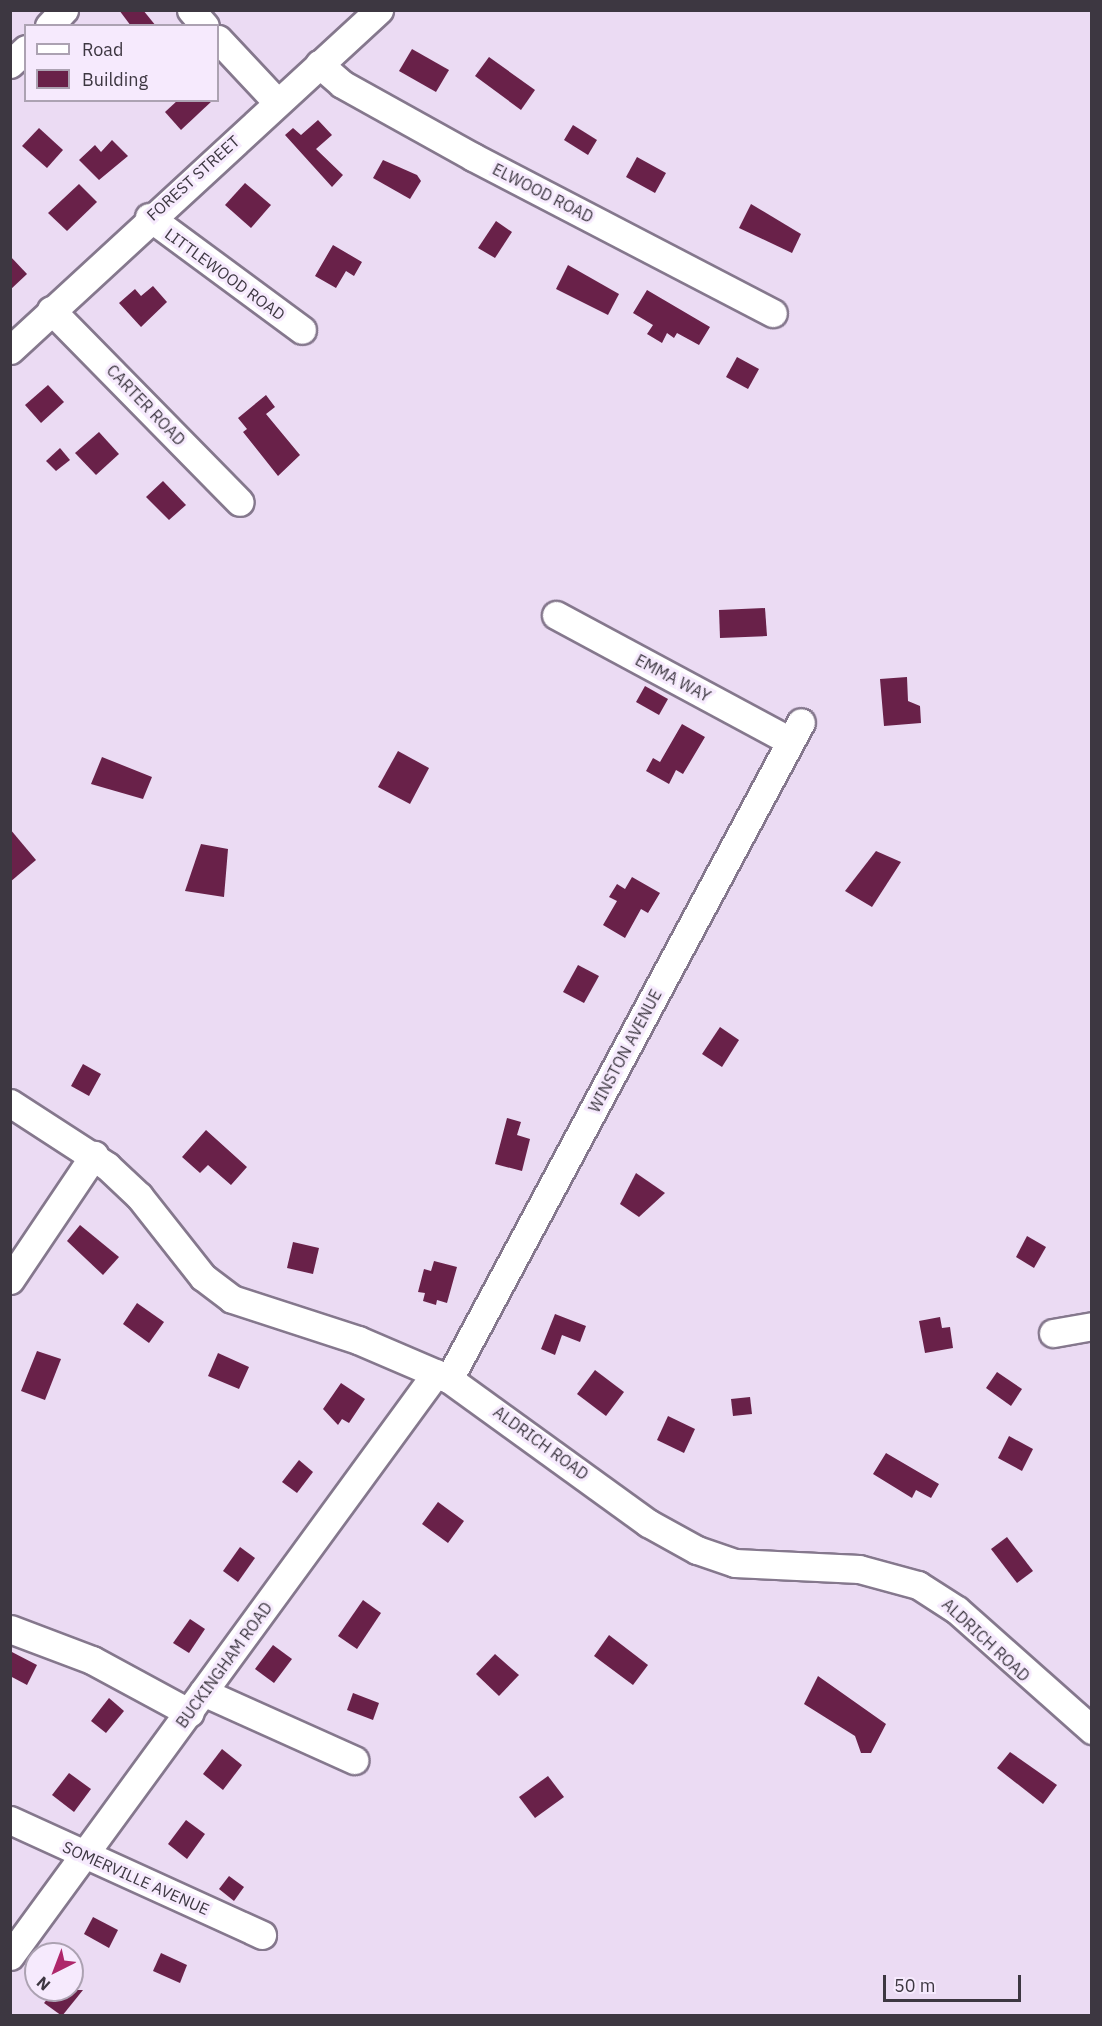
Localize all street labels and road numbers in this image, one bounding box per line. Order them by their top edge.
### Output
street label: FOREST STREET [143,131,243,225]
street label: ELWOOD ROAD [489,159,597,227]
street label: LITTLEWOOD ROAD [161,224,289,324]
street label: CARTER ROAD [103,361,189,449]
street label: EMMA WAY [632,650,714,706]
street label: WINSTON AVENUE [584,986,666,1116]
street label: ALDRICH ROAD [490,1402,592,1484]
street label: ALDRICH ROAD [938,1595,1034,1685]
street label: BUCKINGHAM ROAD [172,1598,276,1732]
street label: SOMERVILLE AVENUE [60,1837,212,1919]

